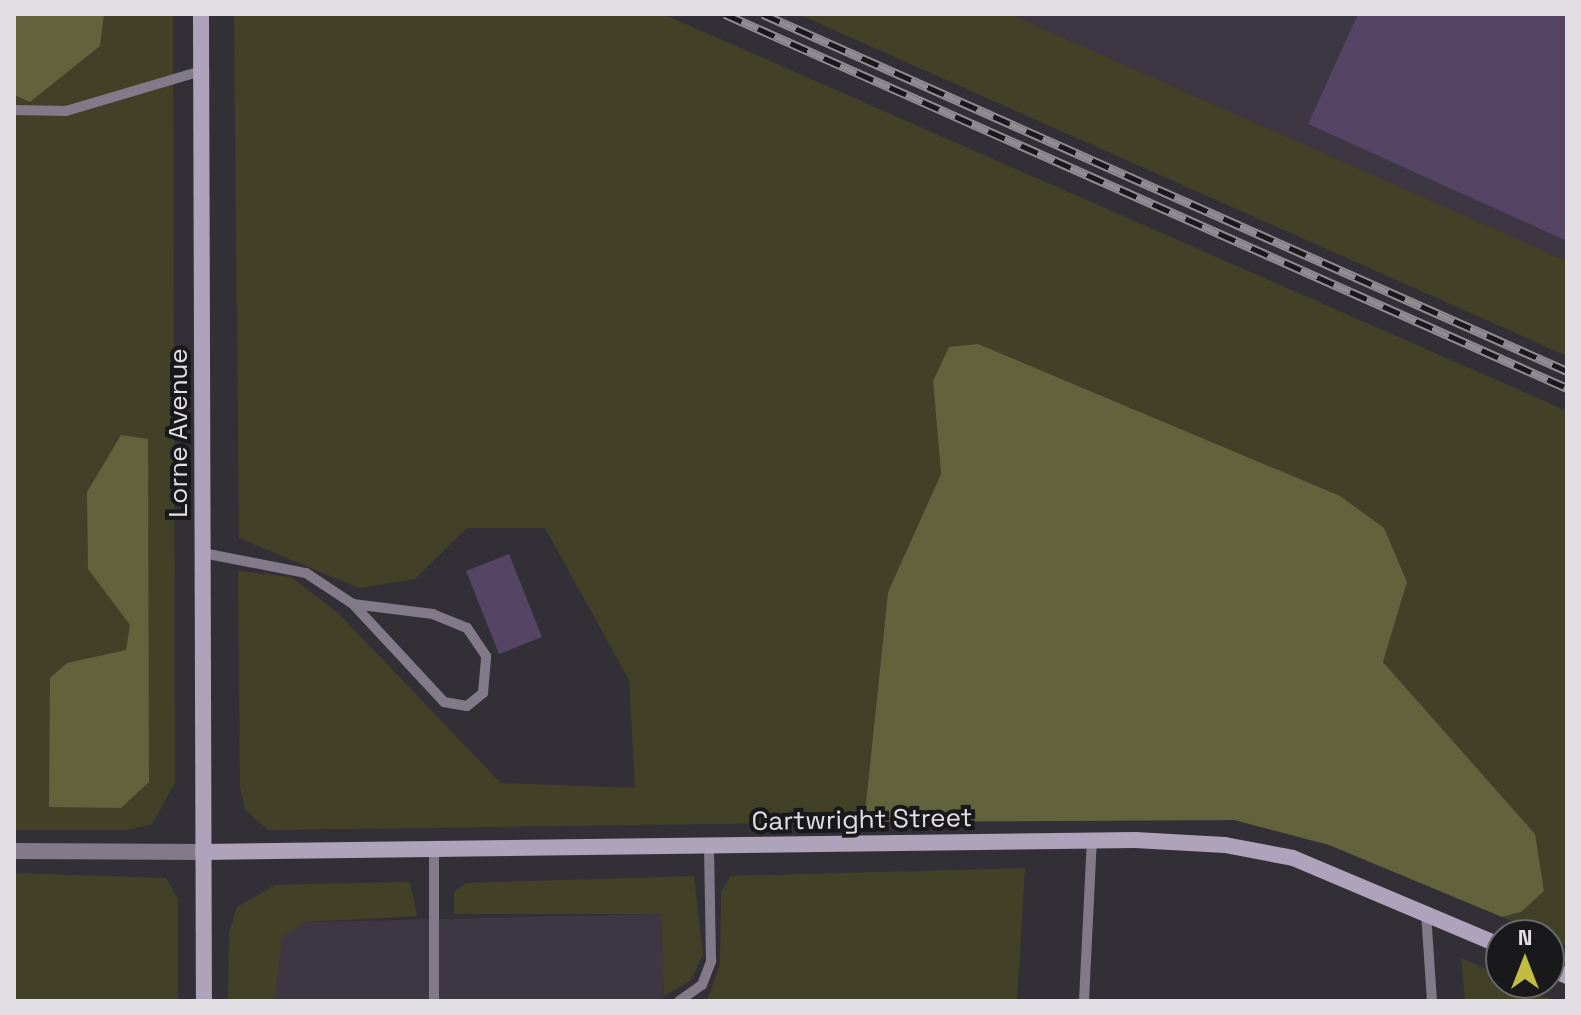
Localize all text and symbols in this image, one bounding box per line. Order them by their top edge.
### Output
street label: Lorne Avenue [163,348,195,518]
street label: Cartwright Street [751,802,973,838]
north arrow [1485,919,1565,999]
text: N [1518,923,1532,951]

